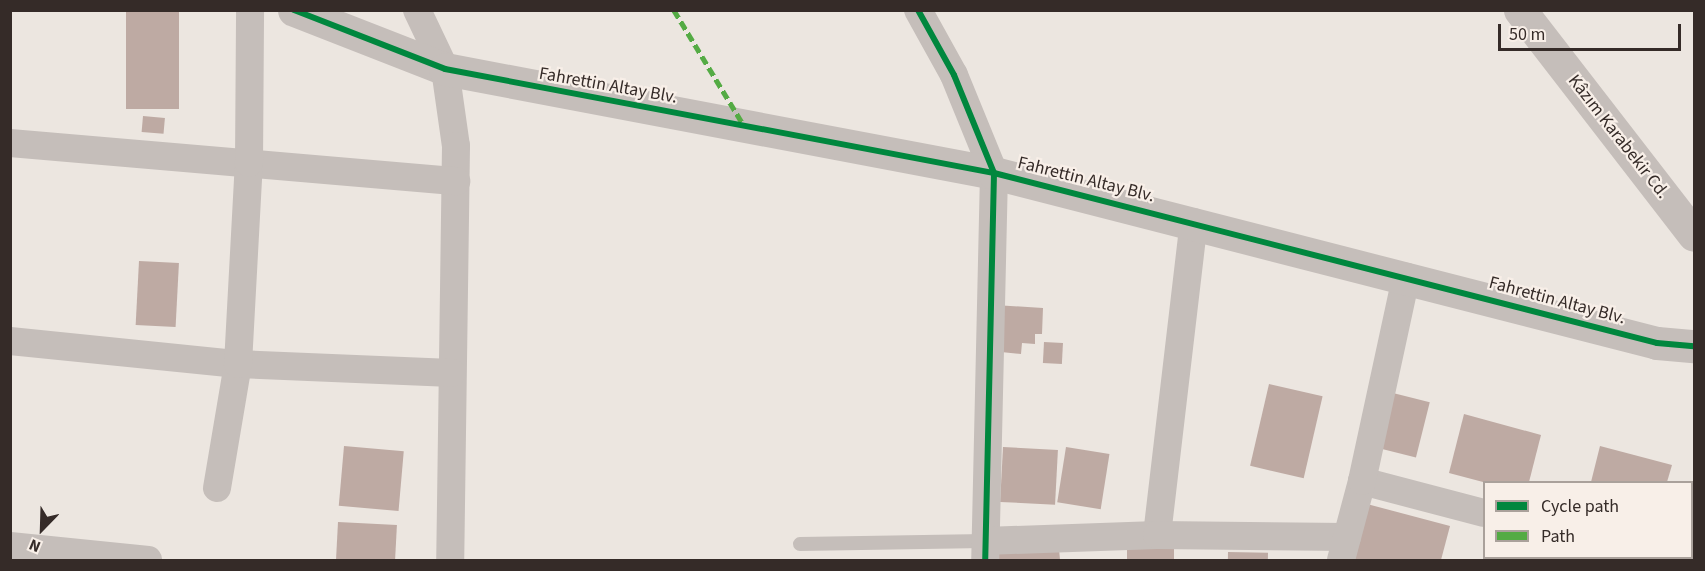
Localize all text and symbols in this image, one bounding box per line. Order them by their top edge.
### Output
scale bar [1501,12,1684,50]
text: 50 m [1509,22,1545,47]
street label: Fahrettin Altay Blv. [537,63,679,109]
street label: Kâzım Karabekir Cd. [1563,71,1673,203]
street label: Fahrettin Altay Blv. [1015,153,1157,207]
street label: Fahrettin Altay Blv. [1486,272,1628,330]
legend [1483,481,1693,559]
text: Cycle path [1541,494,1619,519]
north arrow [12,499,72,559]
text: Path [1541,524,1575,549]
text: N [26,533,44,558]

